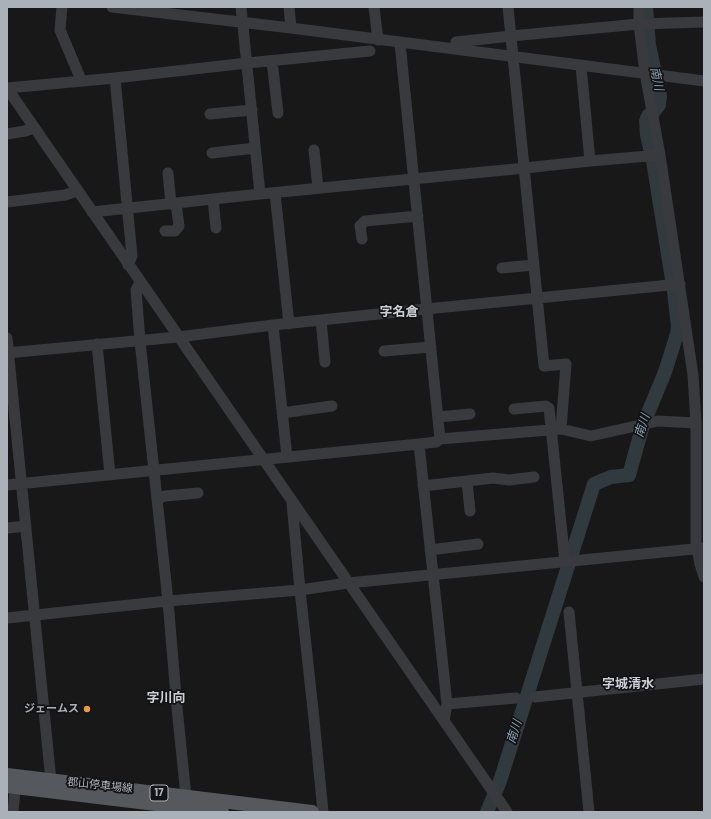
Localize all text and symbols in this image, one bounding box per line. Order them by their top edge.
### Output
water label: 南川 [646,66,666,92]
district label: 字名倉 [380,305,418,321]
water label: 南川 [632,412,654,440]
district label: 字城清水 [602,677,654,693]
district label: 字川向 [147,691,185,707]
place label: ジェームス [24,702,79,716]
marker: ジェームス [82,704,92,714]
water label: 南川 [504,718,526,746]
street label: 郡山停車場線 [66,776,134,796]
road number: 17 [150,785,168,801]

